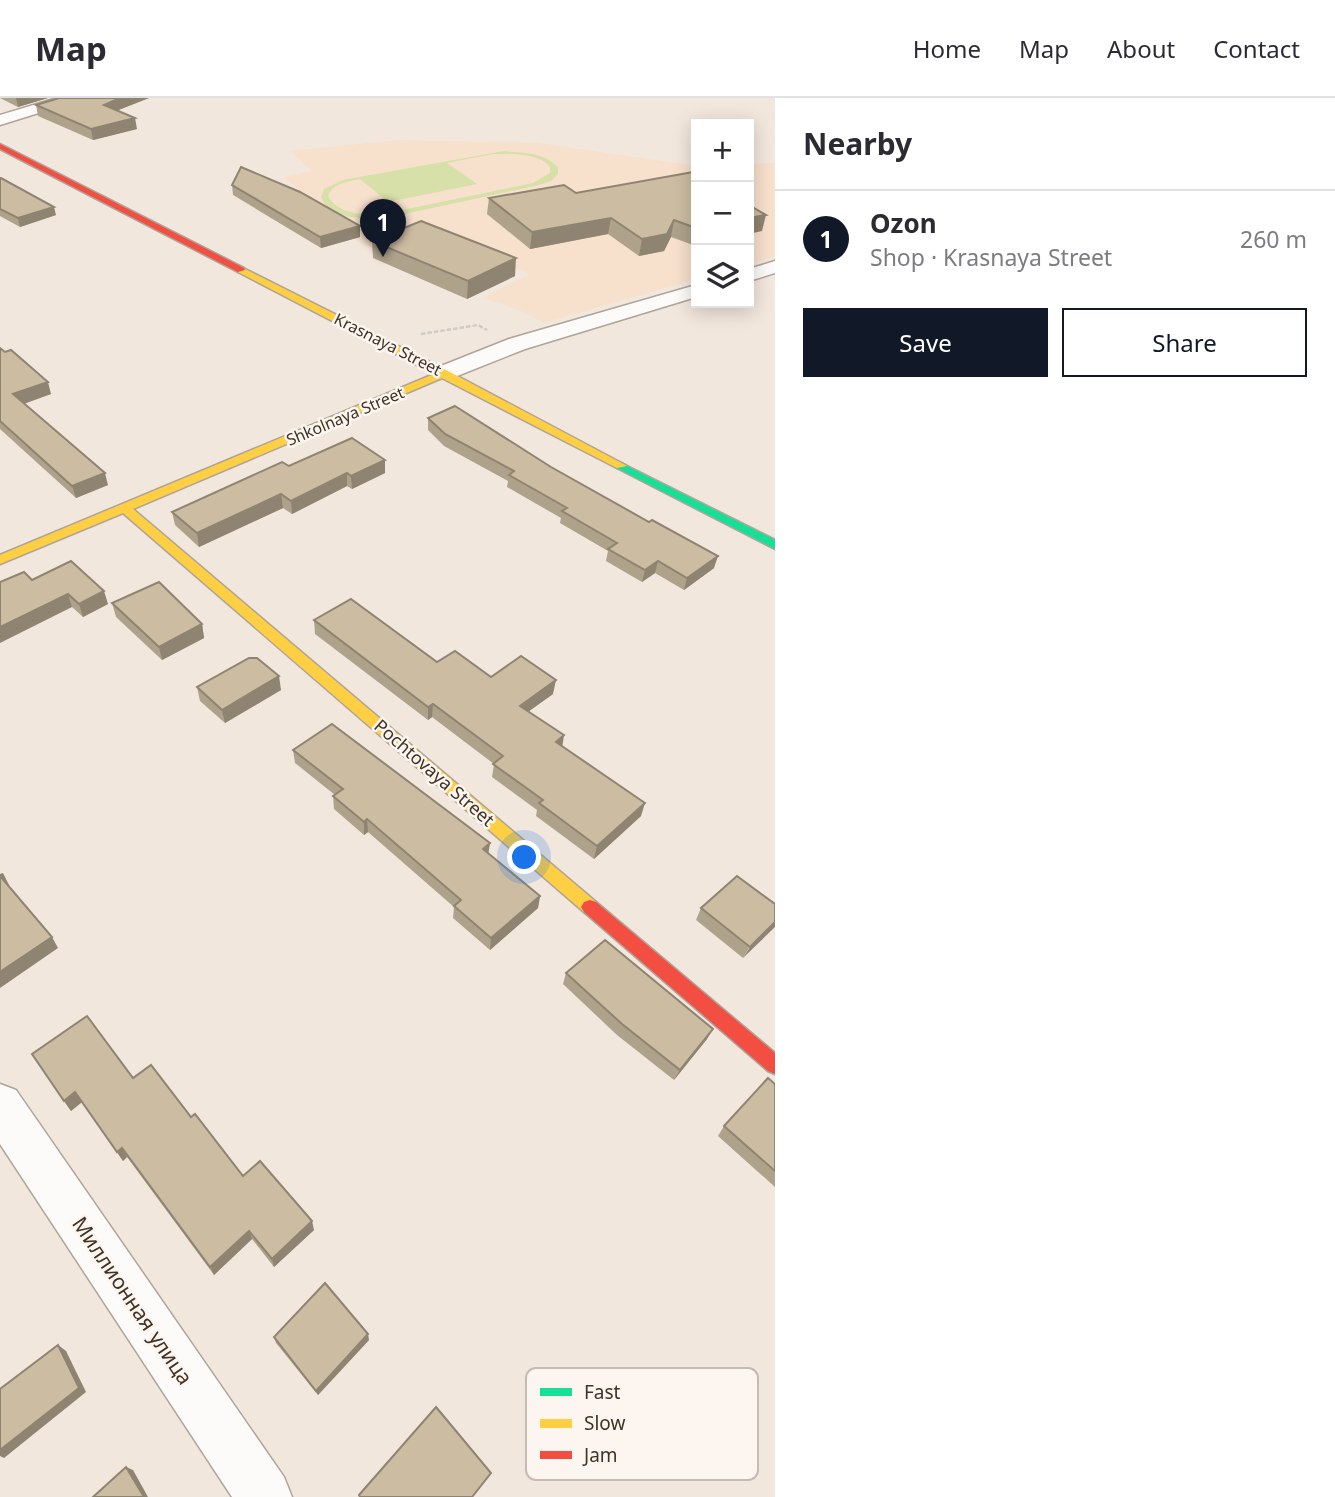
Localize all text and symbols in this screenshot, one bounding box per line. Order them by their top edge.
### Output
text: Map [35,26,107,71]
text: Home [913,32,981,65]
text: Map [1019,32,1069,65]
text: About [1107,32,1175,65]
text: Contact [1213,32,1300,65]
map controls [691,119,754,308]
button: + [691,119,754,182]
text: Nearby [803,123,912,164]
button: − [691,182,754,245]
pin: 1 [360,199,406,257]
text: Ozon [870,205,937,241]
text: 1 [819,223,833,255]
text: 260 m [1240,223,1307,255]
text: Shop · Krasnaya Street [870,241,1112,273]
button: layers [691,245,754,308]
street label: Krasnaya Street [331,307,446,381]
button: Save [803,308,1048,377]
button: Share [1062,308,1307,377]
street label: Shkolnaya Street [283,381,407,451]
street label: Pochtovaya Street [369,713,500,831]
your location [507,840,541,874]
street label: Миллионная улица [66,1211,199,1390]
legend [526,1368,758,1480]
text: Fast [584,1379,621,1405]
text: Slow [584,1410,625,1436]
text: Jam [582,1442,618,1468]

